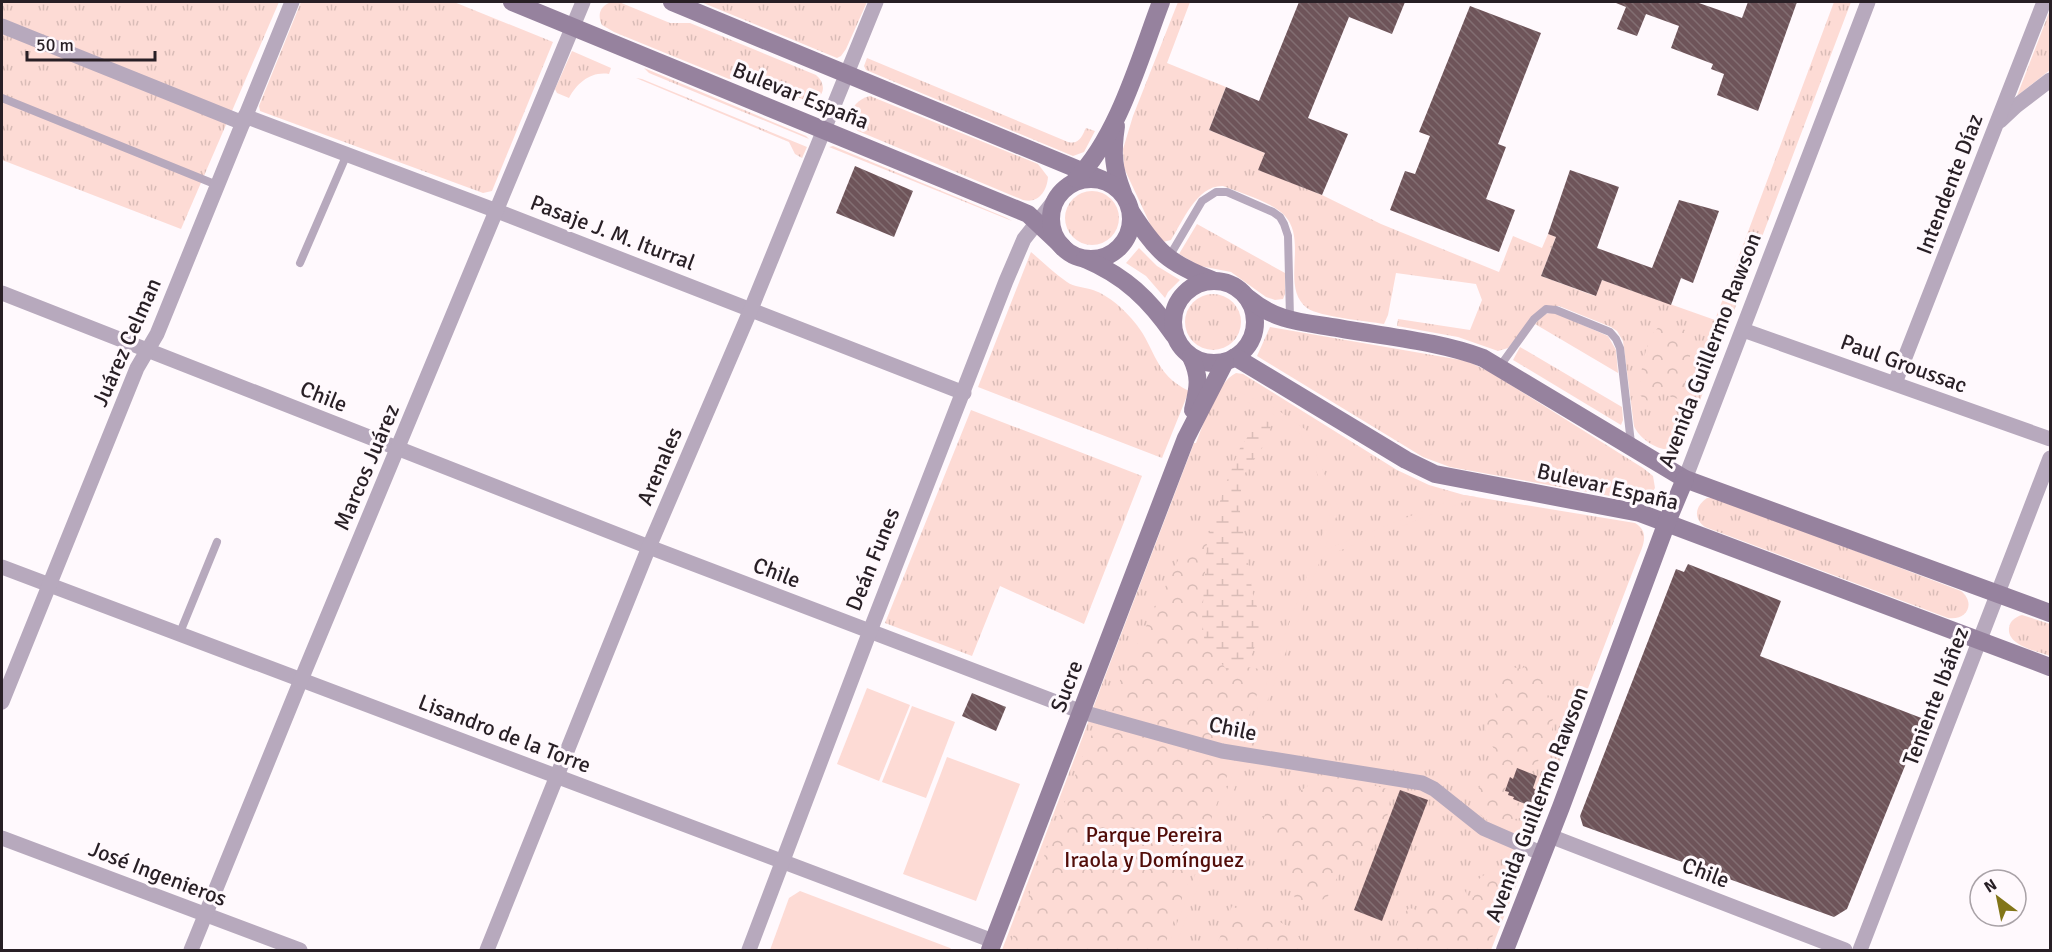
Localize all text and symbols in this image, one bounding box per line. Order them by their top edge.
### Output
scale bar [27,24,154,62]
text: 50 m [36,34,74,56]
street label: Bulevar España [729,56,873,135]
street label: Intendente Díaz [1910,110,1989,258]
street label: Pasaje J. M. Iturral [527,189,699,276]
street label: Avenida Guillermo Rawson [1652,229,1767,472]
street label: Juárez Celman [86,274,167,411]
street label: Paul Groussac [1837,328,1971,399]
street label: Chile [296,375,351,418]
street label: Marcos Juárez [328,400,405,534]
street label: Arenales [631,423,688,509]
street label: Bulevar España [1534,457,1681,516]
street label: Deán Funes [840,504,905,615]
street label: Chile [749,551,804,594]
street label: Teniente Ibáñez [1897,623,1974,769]
street label: Sucre [1044,656,1089,716]
street label: Avenida Guillermo Rawson [1479,683,1594,926]
street label: Lisandro de la Torre [415,688,595,779]
street label: Chile [1206,710,1259,747]
park label: Parque Pereira Iraola y Domínguez [1064,821,1244,873]
street label: José Ingenieros [85,835,231,912]
street label: Chile [1678,851,1733,894]
north arrow [1968,868,2028,928]
text: N [1981,875,2001,898]

